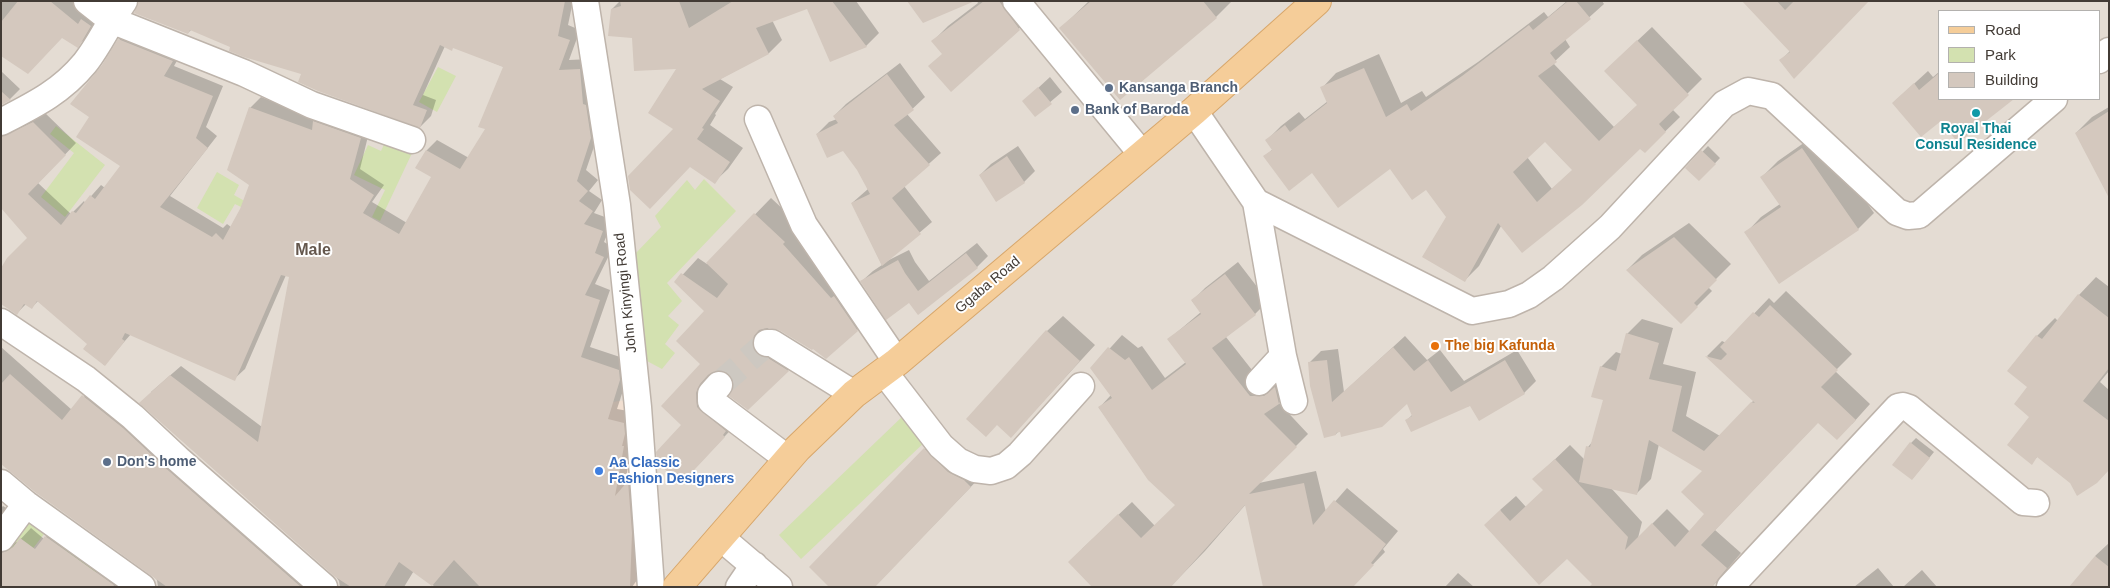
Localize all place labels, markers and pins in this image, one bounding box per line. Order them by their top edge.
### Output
place label: Kansanga Branch [1119,80,1238,96]
marker: Kansanga Branch [1103,82,1115,94]
place label: Bank of Baroda [1085,102,1188,118]
marker: Bank of Baroda [1069,104,1081,116]
marker: Royal Thai Consul Residence [1970,107,1982,119]
place label: Royal Thai Consul Residence [1915,121,2037,154]
place label: The big Kafunda [1445,338,1555,354]
marker: The big Kafunda [1429,340,1441,352]
place label: Don's home [117,454,197,470]
place label: Aa Classic Fashion Designers [609,455,734,488]
marker: Don's home [101,456,113,468]
marker: Aa Classic Fashion Designers [593,465,605,477]

